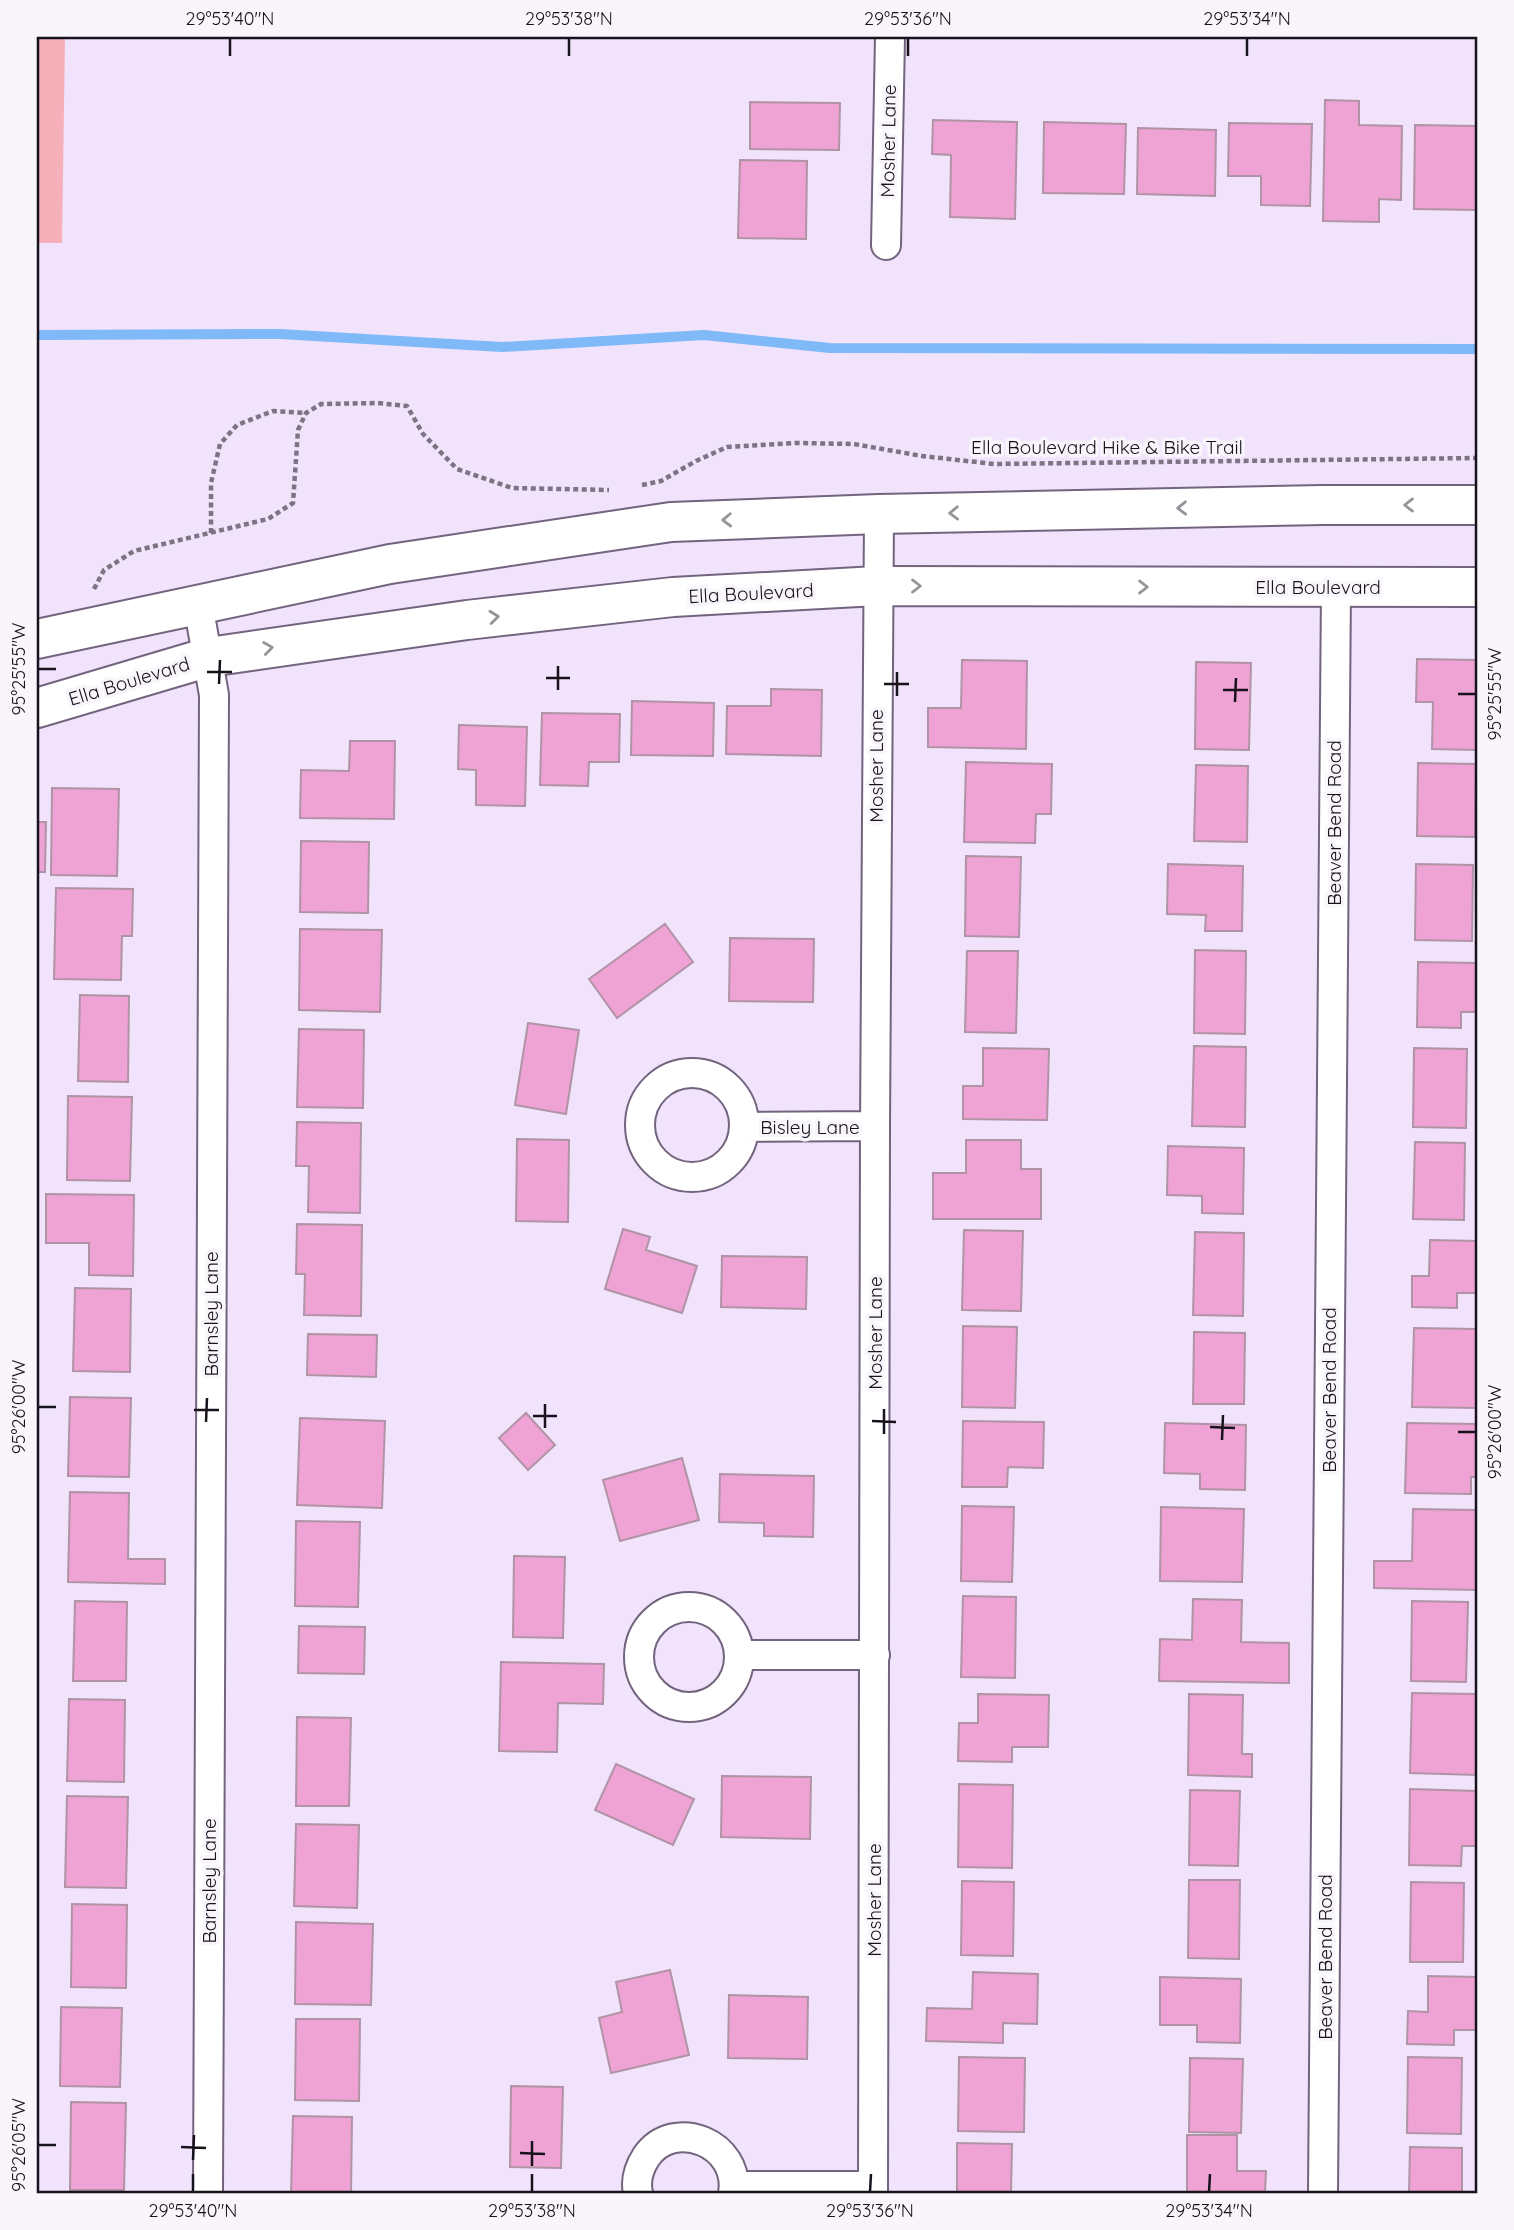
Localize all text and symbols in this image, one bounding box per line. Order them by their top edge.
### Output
text: 29°53'40"N [186,7,274,30]
text: 29°53'38"N [525,7,613,30]
text: 29°53'36"N [864,7,952,30]
text: 29°53'34"N [1203,7,1291,30]
street label: Mosher Lane [875,84,901,198]
street label: Ella Boulevard Hike & Bike Trail [971,435,1243,459]
one-way arrow [1403,497,1414,513]
one-way arrow [1176,500,1186,516]
one-way arrow [948,505,959,521]
one-way arrow [721,513,732,528]
street label: Ella Boulevard [1255,575,1381,599]
street label: Ella Boulevard [688,578,814,608]
one-way arrow [911,578,922,594]
one-way arrow [1139,579,1149,595]
one-way arrow [488,610,500,625]
text: 95°25'55"W [7,623,30,716]
one-way arrow [263,641,274,656]
text: 95°25'55"W [1483,648,1506,741]
street label: Ella Boulevard [65,651,193,711]
street label: Mosher Lane [864,709,888,823]
street label: Beaver Bend Road [1322,740,1346,906]
street label: Bisley Lane [760,1115,860,1139]
street label: Barnsley Lane [199,1251,223,1377]
street label: Mosher Lane [863,1276,887,1390]
street label: Beaver Bend Road [1317,1307,1341,1473]
text: 95°26'00"W [7,1360,30,1454]
text: 95°26'00"W [1483,1385,1506,1479]
street label: Barnsley Lane [197,1818,221,1944]
street label: Mosher Lane [862,1843,886,1957]
street label: Beaver Bend Road [1313,1874,1337,2040]
text: 95°26'05"W [7,2098,30,2192]
text: 29°53'40"N [149,2199,237,2222]
text: 29°53'38"N [488,2199,576,2222]
text: 29°53'36"N [826,2199,914,2222]
text: 29°53'34"N [1165,2199,1253,2222]

